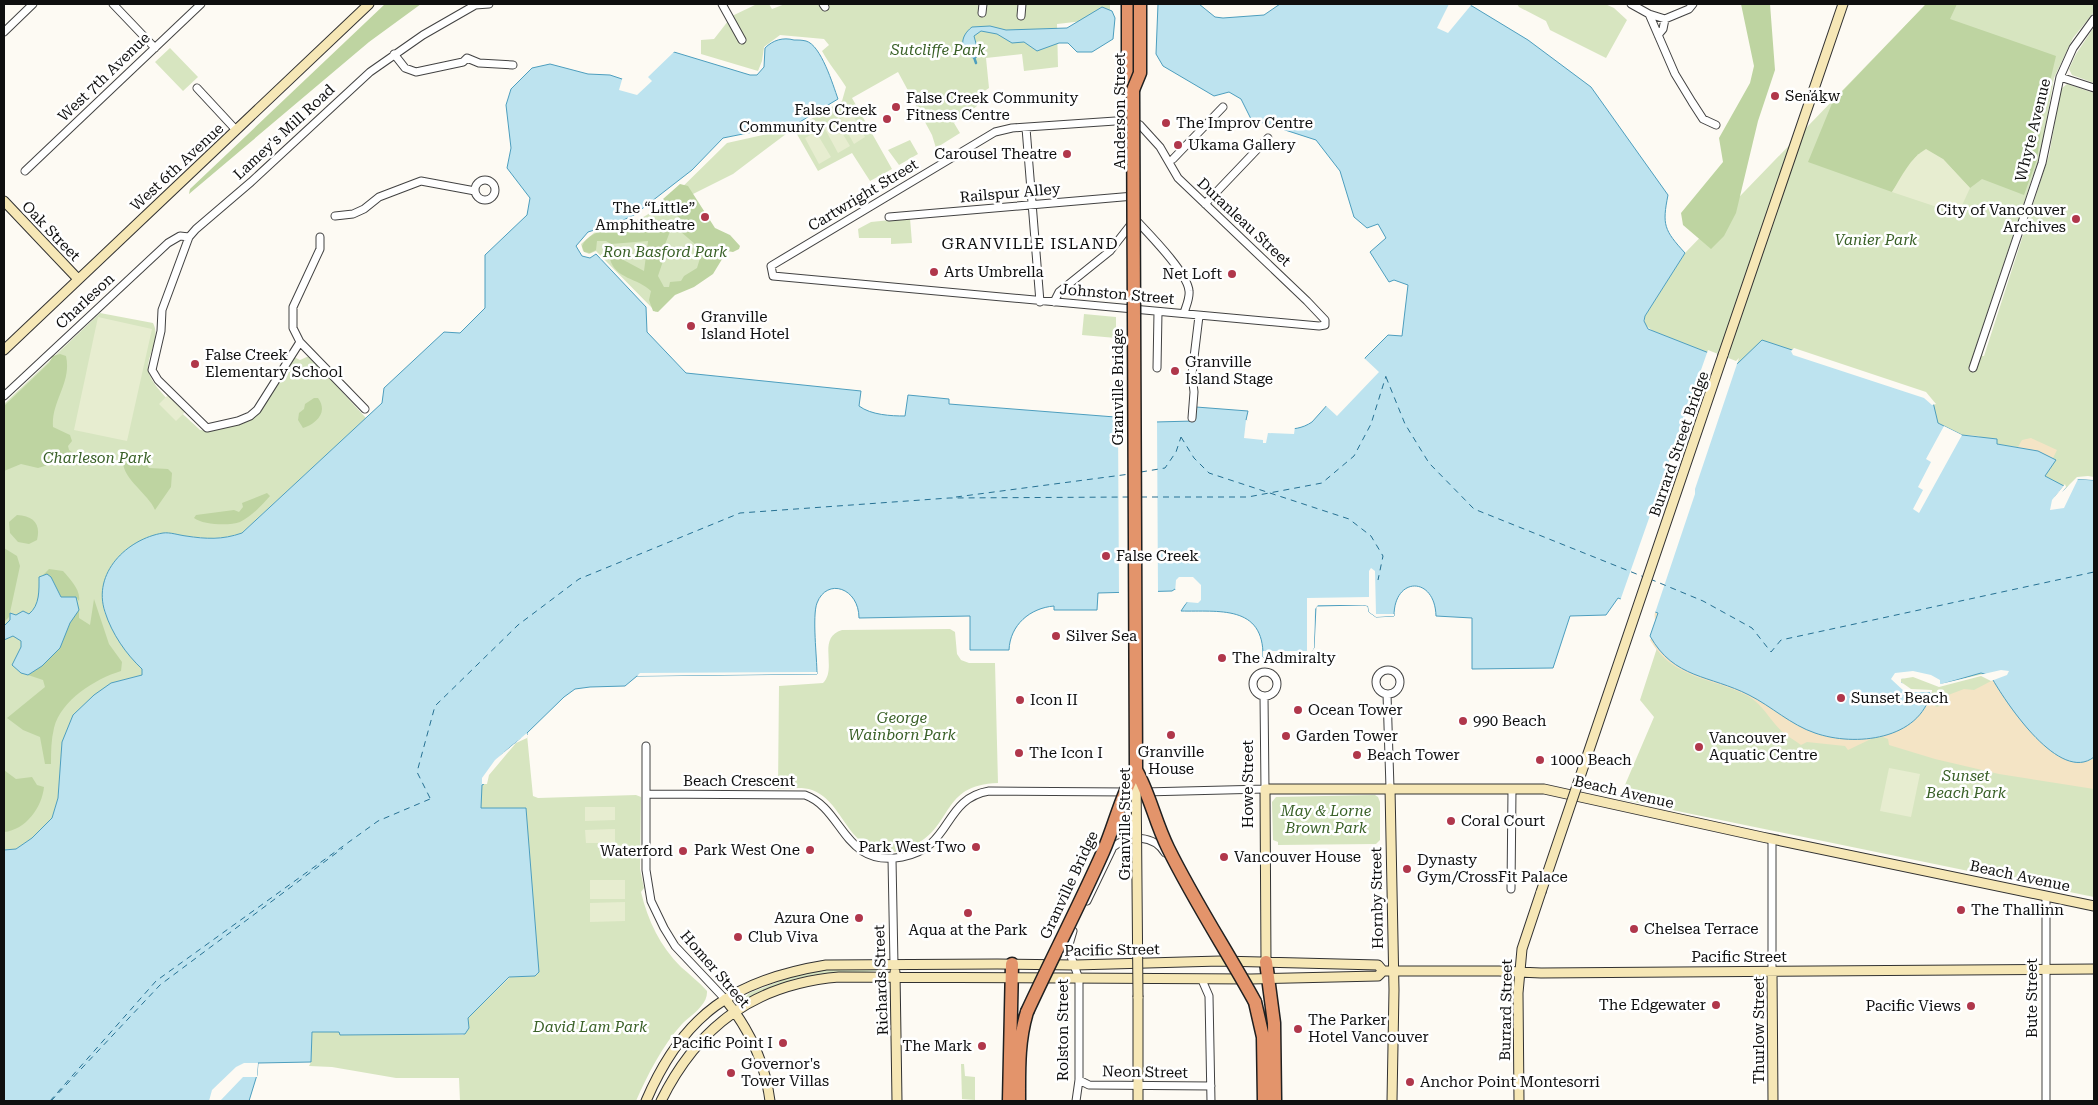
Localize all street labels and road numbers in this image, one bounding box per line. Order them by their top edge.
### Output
street label: West 7th Avenue [54,29,154,125]
street label: Anderson Street [1111,52,1129,169]
street label: Whyte Avenue [2012,77,2054,183]
street label: Lamey's Mill Road [230,80,339,183]
street label: West 6th Avenue [127,119,227,215]
street label: Cartwright Street [805,155,922,235]
street label: Duranleau Street [1193,174,1295,270]
street label: Railspur Alley [959,180,1061,206]
street label: Oak Street [18,197,84,265]
street label: Charleson [52,269,118,333]
street label: Johnston Street [1059,280,1176,308]
street label: Granville Bridge [1109,328,1127,446]
street label: Burrard Street Bridge [1646,369,1712,519]
street label: Howe Street [1239,739,1257,828]
street label: Granville Street [1116,767,1134,881]
street label: Beach Crescent [683,772,795,790]
street label: Beach Avenue [1572,772,1676,812]
street label: Granville Bridge [1036,828,1102,942]
street label: Hornby Street [1367,846,1387,949]
street label: Beach Avenue [1968,857,2072,895]
street label: Richards Street [870,924,892,1036]
street label: Homer Street [677,927,754,1012]
street label: Pacific Street [1064,940,1160,960]
street label: Pacific Street [1691,948,1787,966]
street label: Burrard Street [1496,958,1516,1061]
street label: Bute Street [2023,958,2041,1038]
street label: Thurlow Street [1750,976,1768,1084]
street label: Rolston Street [1054,978,1072,1081]
street label: Neon Street [1102,1062,1188,1082]

